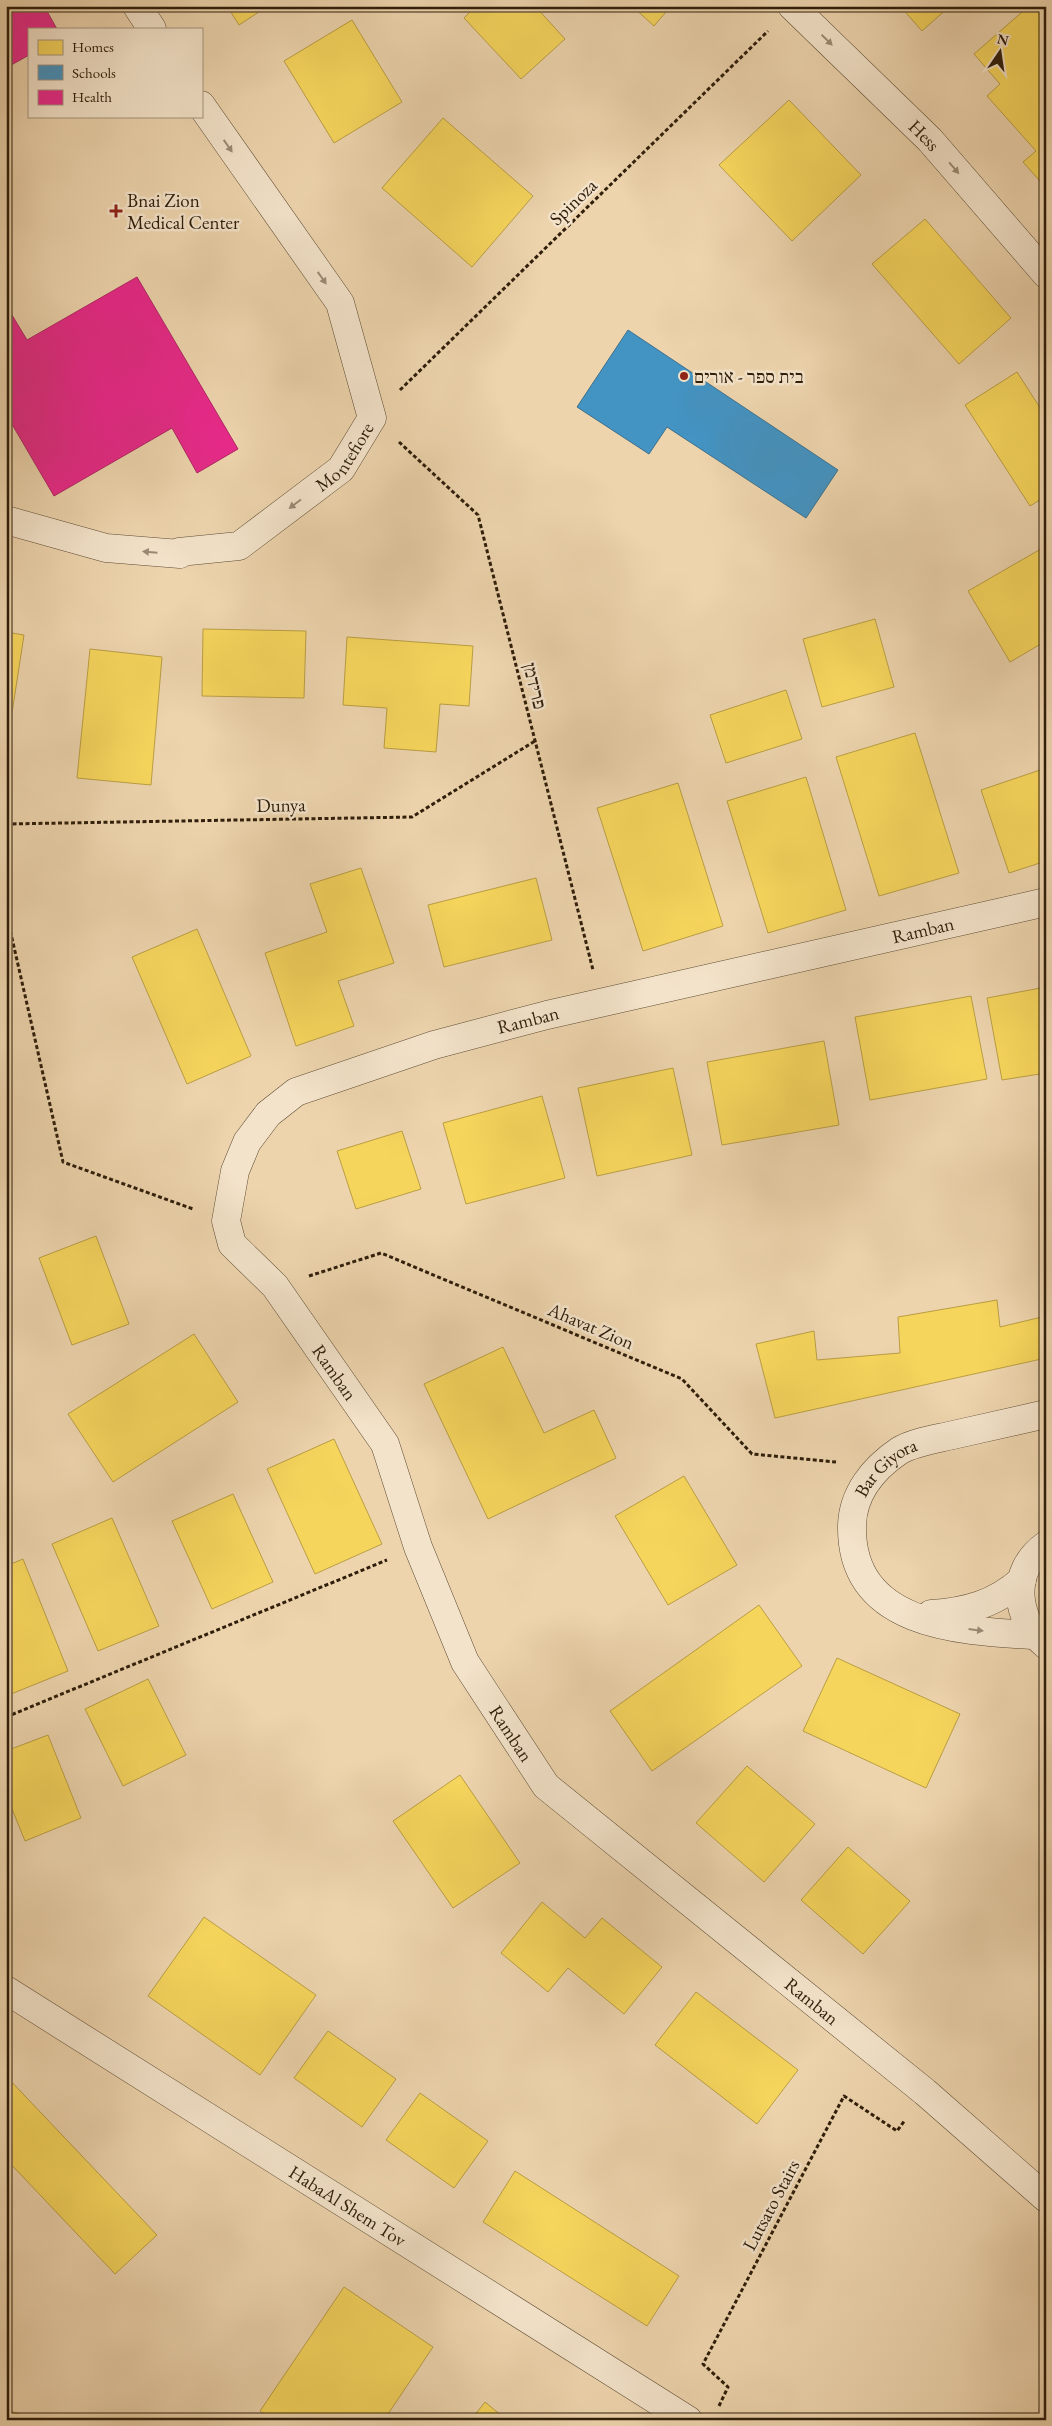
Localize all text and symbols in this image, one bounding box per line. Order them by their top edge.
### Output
legend [28,28,202,118]
north arrow [974,28,1024,78]
text: N [995,29,1011,50]
one-way arrow [821,34,833,46]
text: Homes [72,37,114,56]
text: Schools [72,63,116,82]
text: Health [72,87,112,106]
street label: Hess [903,114,946,156]
one-way arrow [223,139,233,153]
one-way arrow [948,161,960,173]
street label: Spinoza [544,173,603,231]
place label: Bnai Zion Medical Center [127,188,240,235]
marker: Bnai Zion Medical Center [109,204,123,218]
one-way arrow [317,271,327,285]
place label: בית ספר - אורים [694,364,804,389]
marker: בית ספר - אורים [678,370,690,382]
street label: Montefiore [310,417,379,497]
one-way arrow [288,499,302,509]
one-way arrow [141,548,157,556]
street label: פרידמן [517,660,553,712]
street label: Dunya [256,792,306,818]
street label: Ramban [890,911,956,949]
street label: Ramban [494,1000,562,1040]
street label: Ahavat Zion [543,1296,638,1355]
street label: Ramban [307,1339,363,1405]
street label: Bar Giyora [848,1432,921,1501]
one-way arrow [968,1626,984,1634]
street label: Ramban [484,1700,539,1766]
street label: Ramban [780,1971,844,2030]
street label: Lutsato Stairs [737,2155,805,2255]
street label: HabaAl Shem Tov [284,2159,412,2252]

